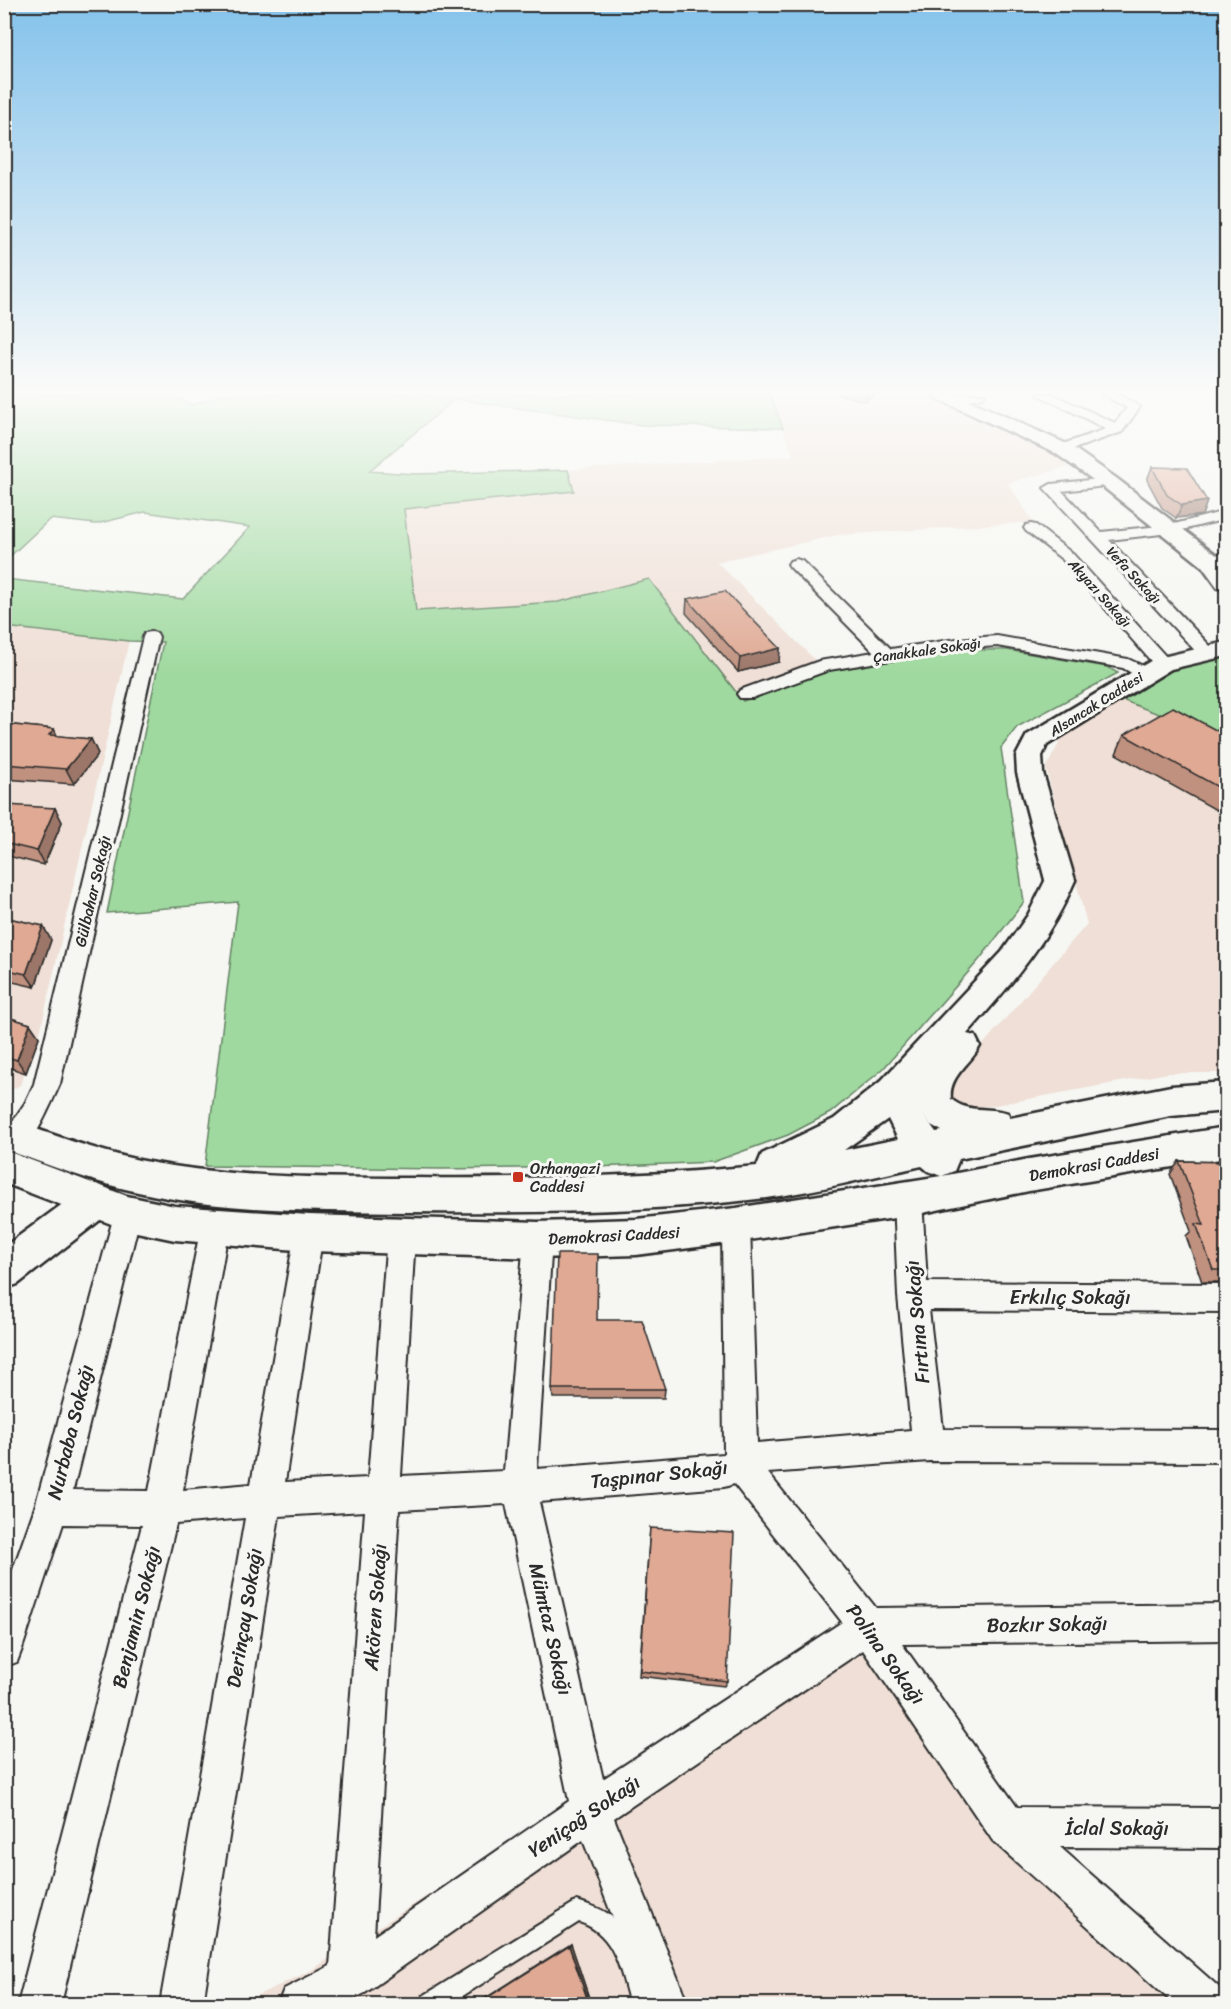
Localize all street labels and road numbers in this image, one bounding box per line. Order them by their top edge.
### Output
street label: Vefa Sokağı [1100,540,1168,610]
street label: Akyazı Sokağı [1061,552,1138,634]
street label: Çanakkale Sokağı [872,631,983,670]
street label: Alsancak Caddesi [1043,665,1149,744]
street label: Gülbahar Sokağı [66,832,119,950]
street label: Demokrasi Caddesi [1027,1139,1162,1190]
street label: Demokrasi Caddesi [548,1218,681,1253]
street label: Fırtına Sokağı [895,1259,940,1385]
street label: Erkılıç Sokağı [1010,1280,1130,1315]
street label: Nurbaba Sokağı [37,1361,104,1504]
street label: Taşpınar Sokağı [589,1450,729,1499]
street label: Benjamin Sokağı [102,1542,171,1692]
street label: Akören Sokağı [354,1542,397,1673]
street label: Derinçay Sokağı [216,1546,273,1691]
street label: Mümtaz Sokağı [518,1559,583,1699]
street label: Polina Sokağı [837,1596,935,1713]
street label: Bozkır Sokağı [986,1606,1108,1643]
street label: Yeniçağ Sokağı [521,1766,648,1867]
street label: İclal Sokağı [1064,1811,1169,1846]

